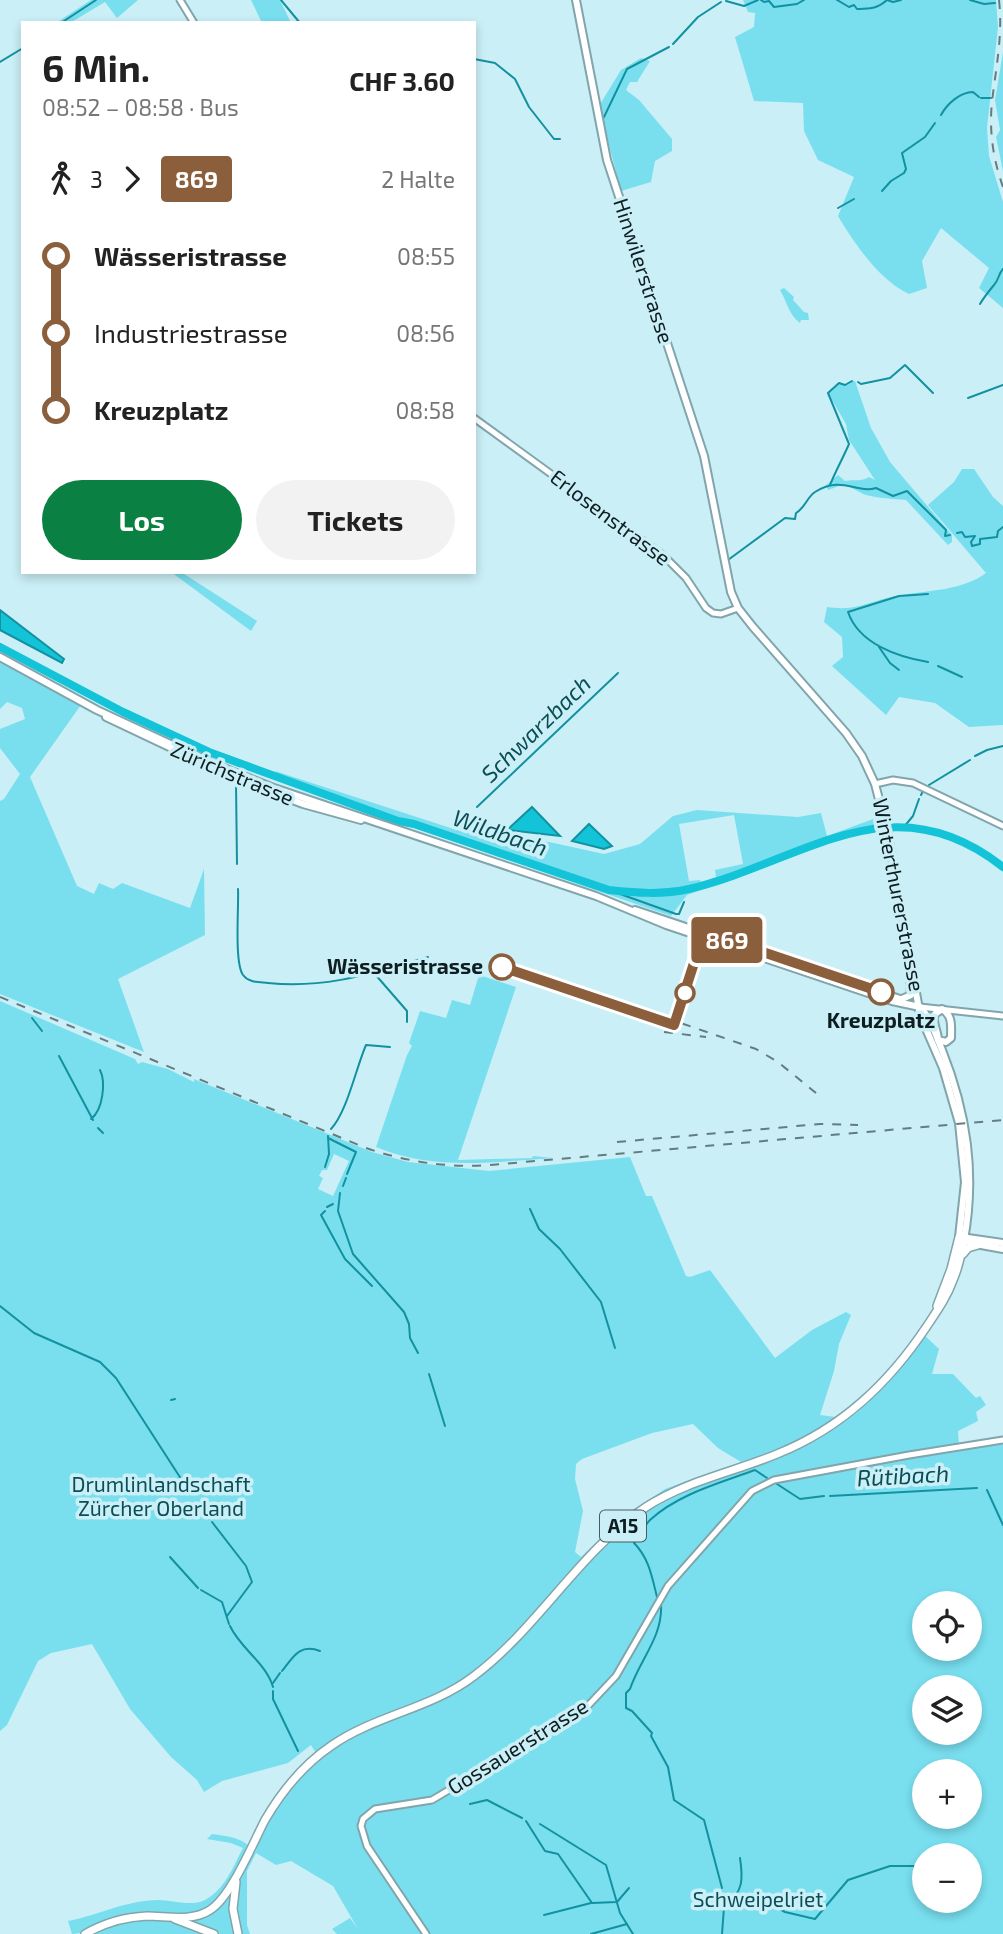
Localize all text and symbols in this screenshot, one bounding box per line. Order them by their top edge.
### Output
text: 6 Min. [42,44,150,90]
text: CHF 3.60 [349,65,455,96]
text: 08:52 – 08:58 · Bus [42,93,239,121]
icon: walk [42,160,80,198]
icon: forward [113,160,151,198]
text: 869 [175,164,218,193]
text: 3 [90,165,103,193]
text: 2 Halte [381,165,455,193]
street label: Hinwilerstrasse [609,195,680,346]
text: Wässeristrasse [94,240,287,271]
text: 08:55 [397,242,455,270]
text: Industriestrasse [94,317,288,348]
text: 08:56 [396,319,455,347]
text: Kreuzplatz [94,394,228,425]
text: 08:58 [395,396,455,424]
street label: Erlosenstrasse [546,464,676,570]
button: Los [42,480,242,560]
button: Tickets [256,480,455,560]
water label: Schwarzbach [475,669,596,788]
street label: Zürichstrasse [167,735,298,810]
street label: Winterthurerstrasse [868,796,930,993]
water label: Wildbach [449,803,551,861]
line badge: 869 [687,917,767,963]
text: 869 [705,925,749,954]
place label: Wässeristrasse [327,953,483,978]
marker: Wässeristrasse [489,954,515,980]
marker: Kreuzplatz [868,979,894,1005]
unlabelled marker [675,983,695,1003]
place label: Kreuzplatz [827,1007,935,1032]
water label: Rütibach [856,1459,950,1491]
park label: Drumlinlandschaft Zürcher Oberland [71,1471,251,1520]
road number: A15 [600,1510,646,1542]
map controls [912,1591,982,1913]
button: locate [912,1591,982,1661]
button: layers [912,1675,982,1745]
street label: Gossauerstrasse [442,1692,592,1799]
button: + [912,1759,982,1829]
button: − [912,1843,982,1913]
park label: Schweipelriet [693,1886,823,1911]

